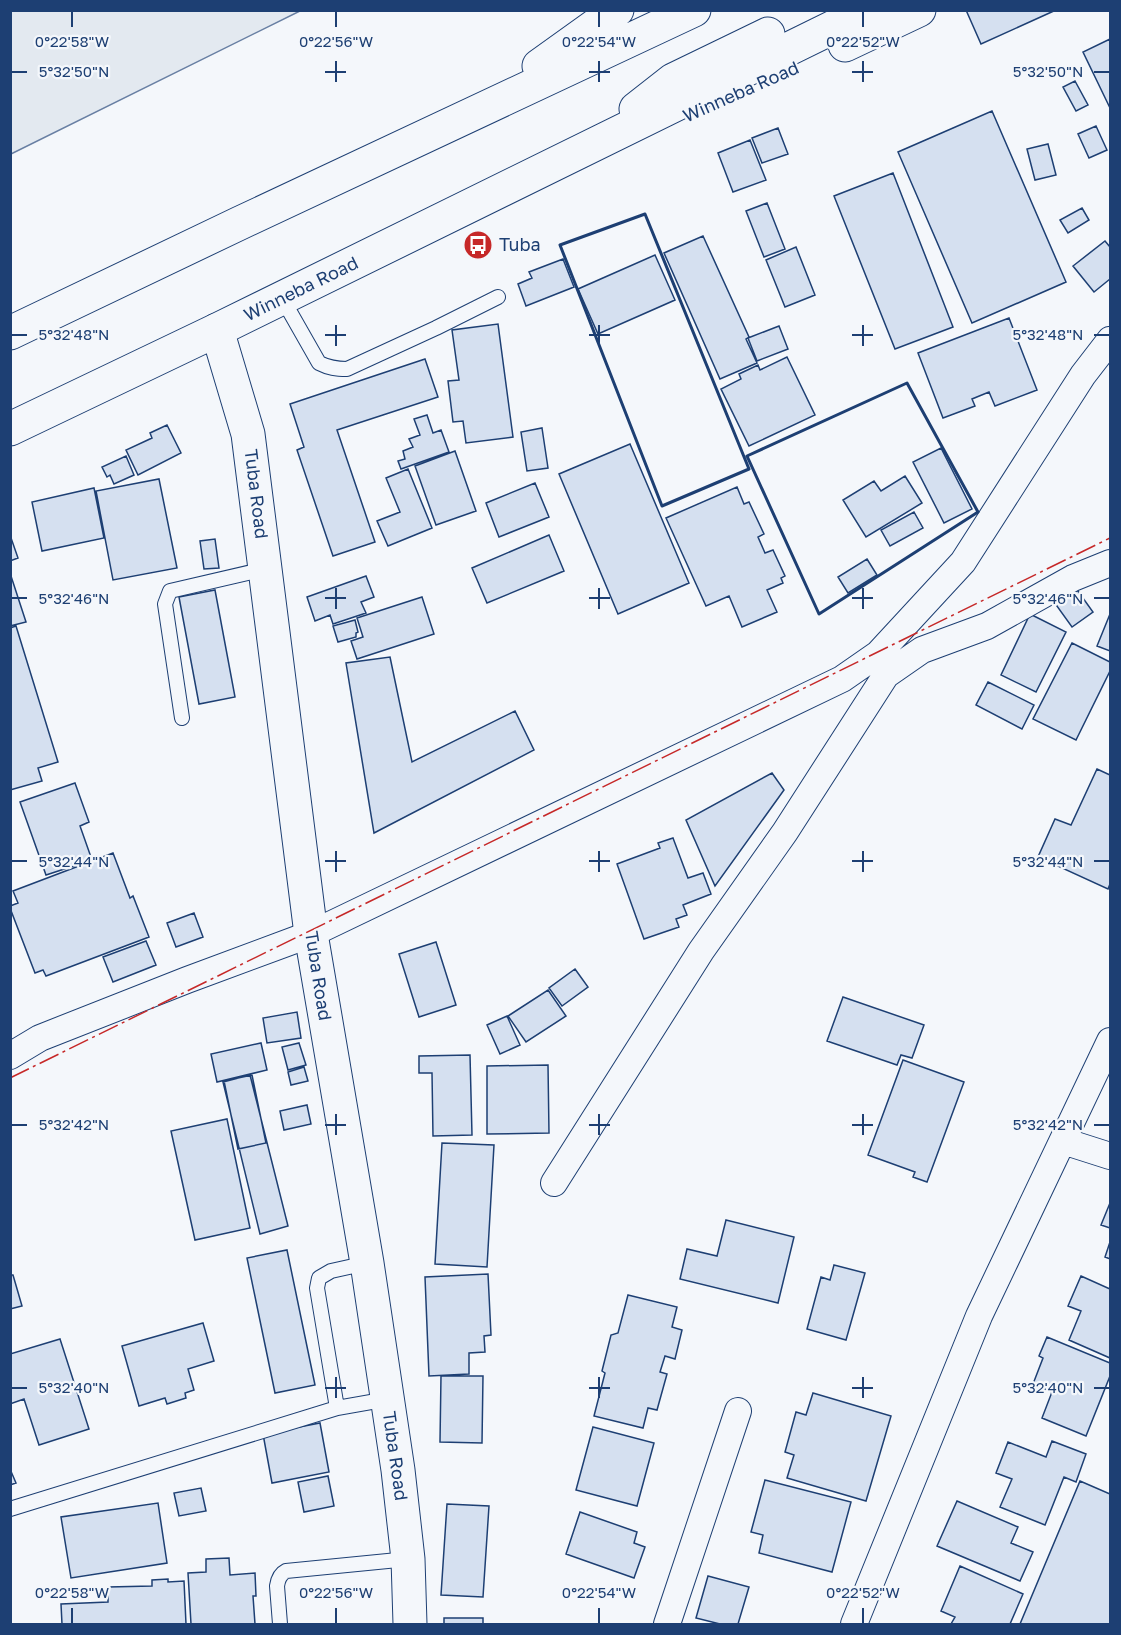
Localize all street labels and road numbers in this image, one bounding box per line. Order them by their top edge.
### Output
street label: Winneba Road [679,56,802,126]
street label: Winneba Road [240,251,361,325]
street label: Tuba Road [241,448,273,540]
street label: Tuba Road [301,930,337,1022]
street label: Tuba Road [379,1410,413,1502]

